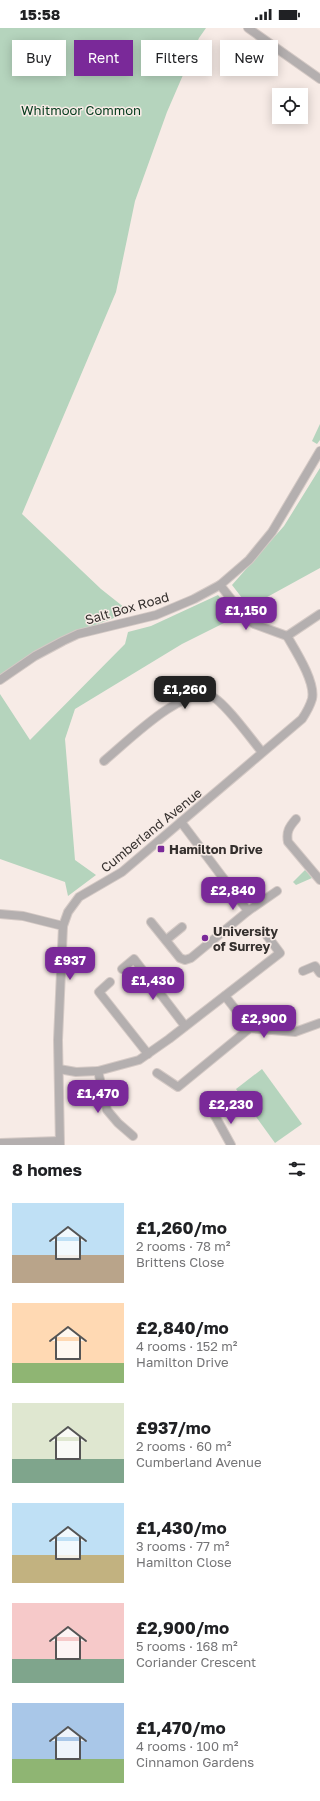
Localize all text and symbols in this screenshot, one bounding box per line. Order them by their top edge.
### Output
text: 15:58 [20,5,60,23]
chip: Buy [12,40,66,76]
chip: Rent [74,40,133,76]
chip: Filters [141,40,212,76]
chip: New [220,40,278,76]
map controls [272,88,308,124]
button: locate [272,88,308,124]
park label: Whitmoor Common [21,102,141,118]
street label: Salt Box Road [83,588,171,628]
pin: £1,150 [213,597,279,631]
text: £1,150 [225,602,267,618]
pin: £1,260 [152,676,218,710]
text: £1,260 [163,681,207,697]
street label: Cumberland Avenue [97,784,205,876]
place label: Hamilton Drive [169,841,263,857]
marker: Hamilton Drive [156,844,166,854]
pin: £2,840 [200,877,266,911]
text: £2,840 [210,882,256,898]
place label: University of Surrey [213,923,278,954]
marker: University of Surrey [200,933,210,943]
pin: £937 [46,947,94,981]
text: £937 [54,952,86,968]
pin: £1,430 [120,967,186,1001]
text: £1,430 [131,972,175,988]
pin: £2,900 [231,1005,297,1039]
text: £2,900 [241,1010,287,1026]
pin: £1,470 [65,1080,131,1114]
text: £1,470 [76,1085,120,1101]
pin: £2,230 [198,1091,264,1125]
text: £2,230 [209,1096,253,1112]
icon: filters [286,1158,308,1180]
text: 8 homes [12,1159,82,1180]
text: £1,260/mo [136,1217,227,1238]
icon: home [44,1219,92,1267]
text: 2 rooms · 78 m² [136,1238,230,1254]
text: Brittens Close [136,1254,224,1270]
text: £2,840/mo [136,1317,229,1338]
icon: home [44,1319,92,1367]
text: 4 rooms · 152 m² [136,1338,237,1354]
text: Hamilton Drive [136,1354,229,1370]
text: £937/mo [136,1417,211,1438]
icon: home [44,1419,92,1467]
text: 2 rooms · 60 m² [136,1438,232,1454]
text: Cumberland Avenue [136,1454,261,1470]
text: £1,430/mo [136,1517,227,1538]
icon: home [44,1519,92,1567]
text: 3 rooms · 77 m² [136,1538,229,1554]
text: Hamilton Close [136,1554,231,1570]
text: £2,900/mo [136,1617,229,1638]
icon: home [44,1619,92,1667]
text: 5 rooms · 168 m² [136,1638,238,1654]
text: Coriander Crescent [136,1654,256,1670]
text: £1,470/mo [136,1717,226,1738]
icon: home [44,1719,92,1767]
text: 4 rooms · 100 m² [136,1738,238,1754]
text: Cinnamon Gardens [136,1754,254,1770]

